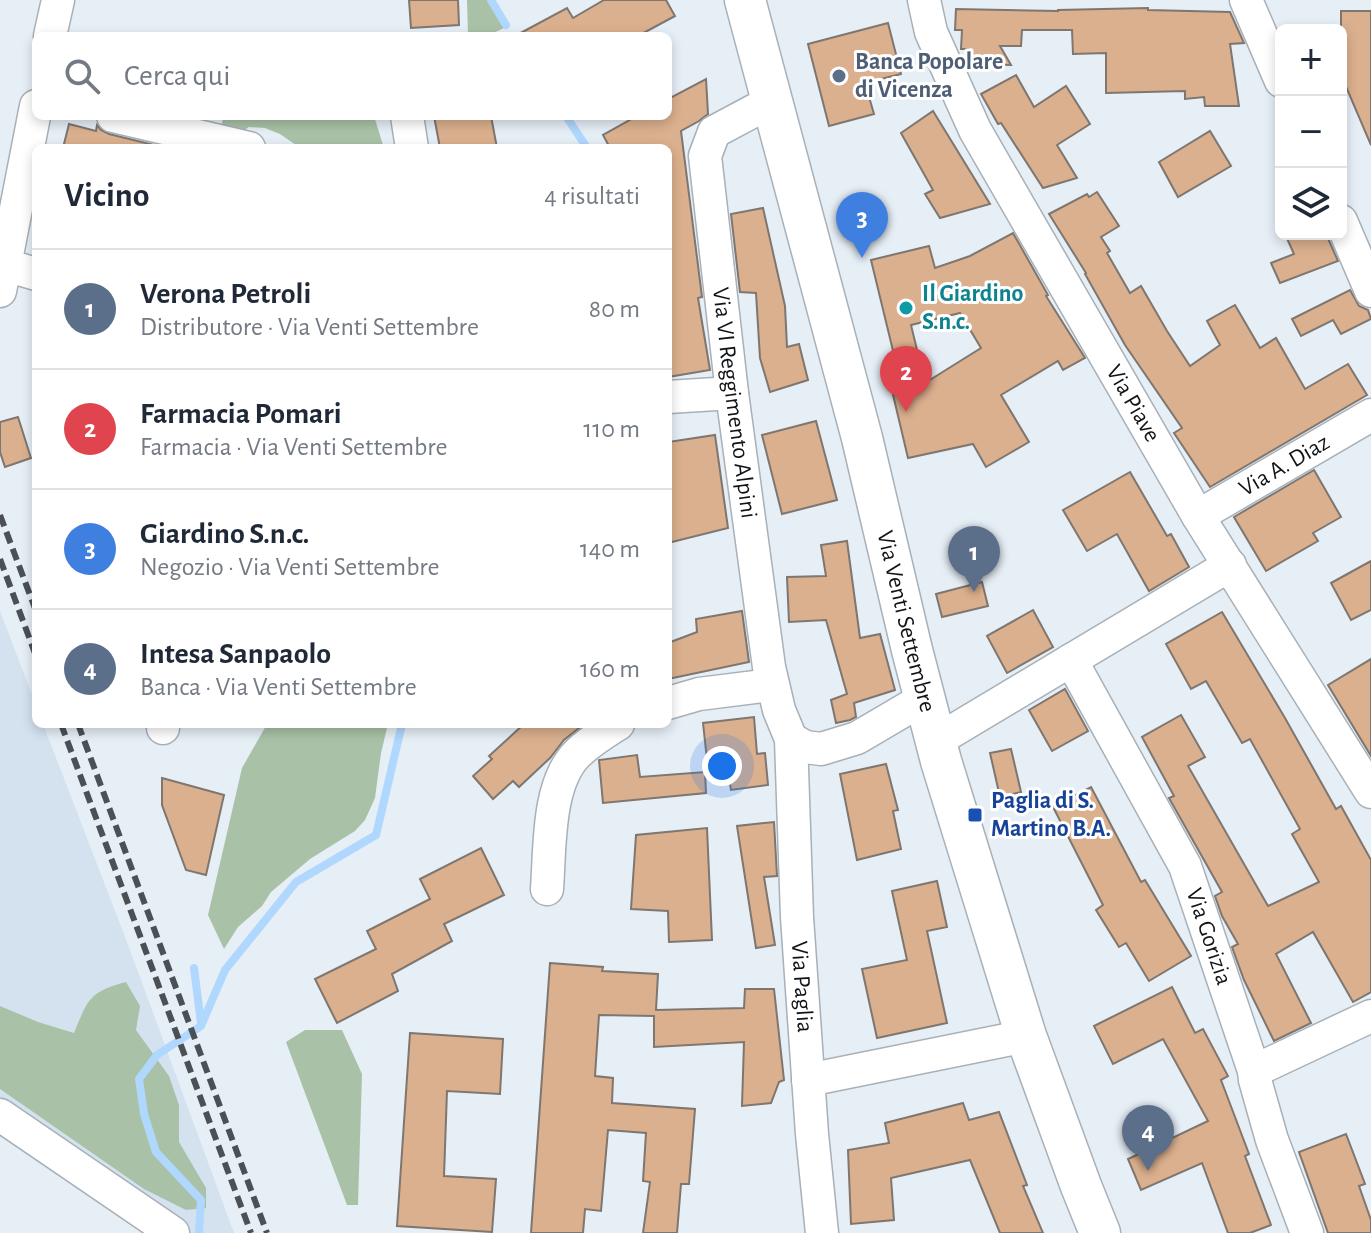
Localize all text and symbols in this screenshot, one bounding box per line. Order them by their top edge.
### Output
map controls [1275,24,1347,240]
button: + [1275,24,1347,96]
search box [32,32,672,120]
place label: Banca Popolare di Vicenza [855,50,1003,102]
icon: search [60,54,104,98]
text: Cerca qui [124,61,230,91]
marker: Banca Popolare di Vicenza [830,67,848,85]
button: − [1275,96,1347,168]
button: layers [1275,168,1347,240]
text: Vicino [64,179,150,213]
text: 4 risultati [544,183,640,209]
pin: 3 [836,192,888,258]
text: Verona Petroli [140,279,311,309]
place label: Il Giardino S.n.c. [922,282,1023,334]
street label: Via VI Reggimento Alpini [708,286,761,520]
text: 1 [85,296,95,322]
text: 80 m [589,296,640,322]
marker: Il Giardino S.n.c. [897,299,915,317]
text: Distributore · Via Venti Settembre [140,314,479,340]
pin: 2 [880,346,932,412]
street label: Via Piave [1101,361,1164,446]
text: Farmacia Pomari [140,399,342,429]
text: 2 [84,416,96,442]
text: 110 m [583,416,640,442]
street label: Via A. Diaz [1235,430,1334,501]
text: Farmacia · Via Venti Settembre [140,434,448,460]
text: Giardino S.n.c. [140,519,309,549]
pin: 1 [948,526,1000,592]
street label: Via Venti Settembre [872,528,940,715]
text: 3 [84,536,96,562]
text: 140 m [580,536,640,562]
text: Negozio · Via Venti Settembre [140,554,440,580]
text: Intesa Sanpaolo [140,639,331,669]
text: 4 [83,656,97,682]
text: 160 m [580,656,640,682]
text: Banca · Via Venti Settembre [140,674,417,700]
your location [702,746,742,786]
place label: Paglia di S. Martino B.A. [991,789,1111,841]
marker: Paglia di S. Martino B.A. [966,806,984,824]
street label: Via Gorizia [1181,885,1236,988]
street label: Via Paglia [787,940,817,1033]
pin: 4 [1122,1105,1174,1171]

